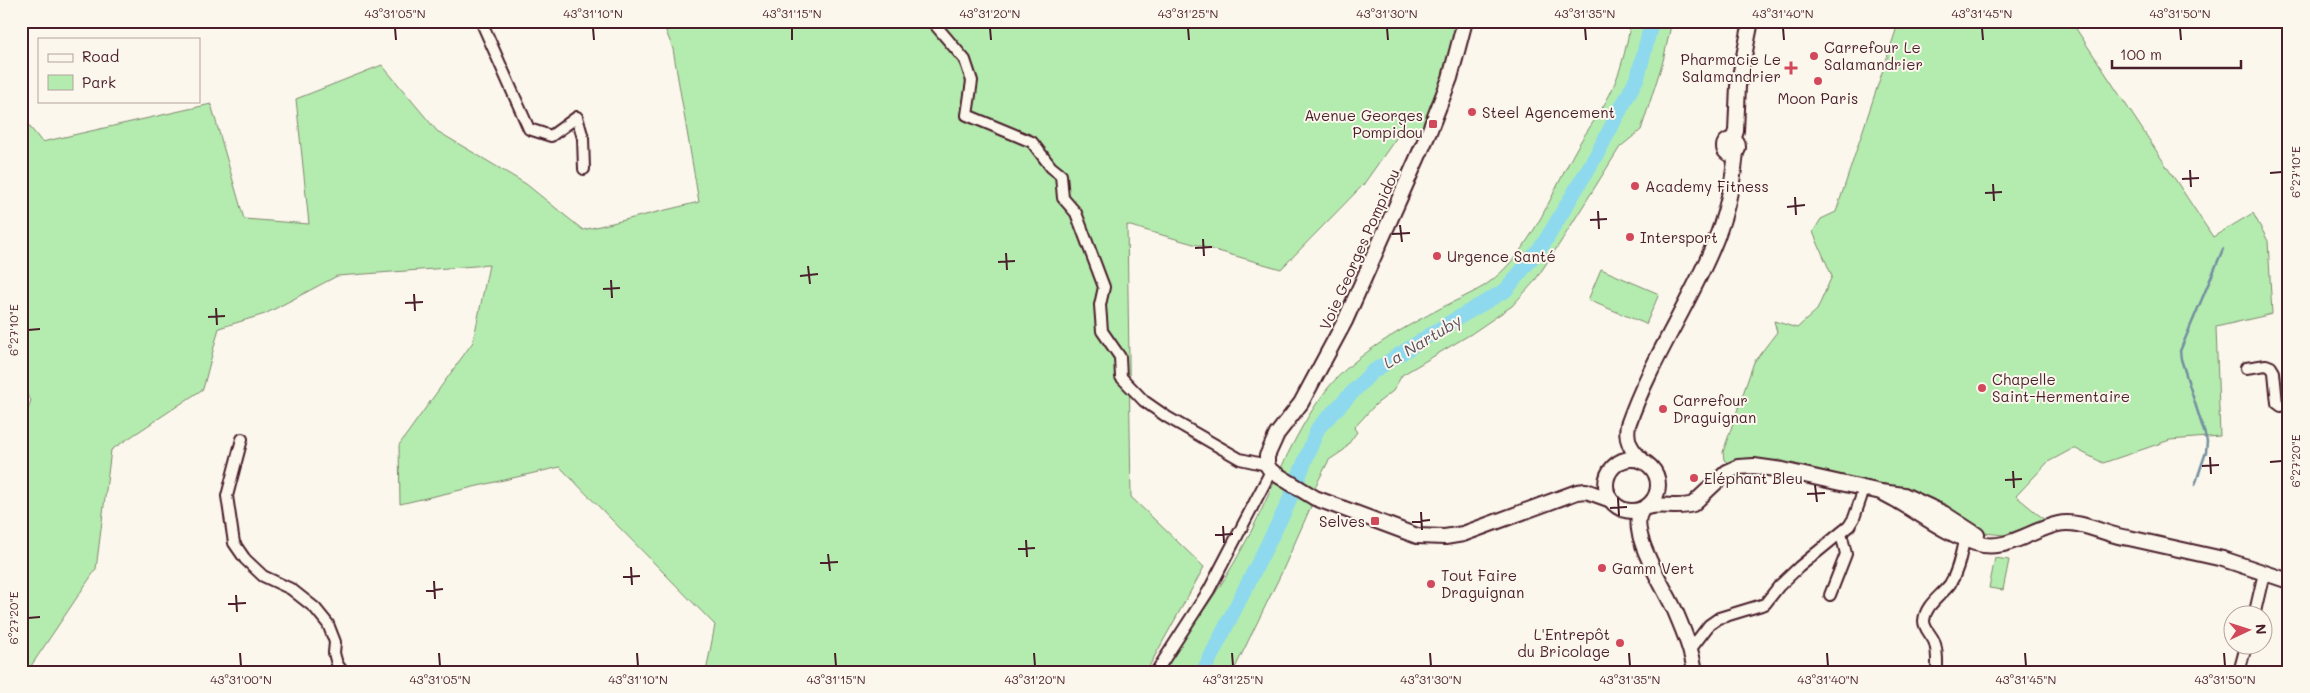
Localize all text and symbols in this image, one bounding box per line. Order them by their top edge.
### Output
text: 43°31'05"N [364,5,426,21]
text: 43°31'10"N [563,5,623,21]
text: 43°31'15"N [762,5,822,21]
text: 43°31'20"N [960,5,1020,21]
text: 43°31'25"N [1158,5,1218,21]
text: 43°31'30"N [1356,5,1418,21]
text: 43°31'35"N [1555,5,1615,21]
text: 43°31'40"N [1752,5,1814,21]
text: 43°31'45"N [1952,5,2012,21]
text: 43°31'50"N [2149,5,2211,21]
place label: Carrefour Le Salamandrier [1824,37,1923,74]
legend [38,38,200,102]
scale bar [2112,38,2241,70]
text: 100 m [2120,44,2162,64]
text: Road [82,46,119,66]
place label: Pharmacie Le Salamandrier [1681,49,1781,86]
marker: Carrefour Le Salamandrier [1808,50,1820,62]
marker: Pharmacie Le Salamandrier [1785,62,1797,74]
text: Park [82,72,116,92]
marker: Moon Paris [1812,75,1824,87]
place label: Moon Paris [1778,88,1858,108]
place label: Steel Agencement [1482,102,1615,122]
place label: Avenue Georges Pompidou [1304,105,1423,142]
marker: Steel Agencement [1466,106,1478,118]
marker: Avenue Georges Pompidou [1427,118,1439,130]
text: 6°27'10"E [2287,146,2303,198]
street label: Voie Georges Pompidou [1314,165,1404,333]
place label: Academy Fitness [1645,176,1769,196]
marker: Academy Fitness [1629,180,1641,192]
place label: Intersport [1640,227,1718,247]
marker: Intersport [1624,231,1636,243]
place label: Urgence Santé [1447,246,1556,266]
marker: Urgence Santé [1431,250,1443,262]
text: 6°27'10"E [5,304,21,356]
water label: La Nartuby [1379,309,1466,373]
place label: Chapelle Saint-Hermentaire [1992,369,2130,406]
marker: Chapelle Saint-Hermentaire [1976,382,1988,394]
place label: Carrefour Draguignan [1673,390,1756,427]
marker: Carrefour Draguignan [1657,403,1669,415]
text: 6°27'20"E [2287,434,2303,488]
place label: Eléphant Bleu [1704,468,1803,488]
marker: Eléphant Bleu [1688,472,1700,484]
place label: Selves [1319,511,1365,531]
marker: Selves [1369,515,1381,527]
place label: Gamm Vert [1612,558,1694,578]
marker: Gamm Vert [1596,562,1608,574]
place label: Tout Faire Draguignan [1441,565,1524,602]
marker: Tout Faire Draguignan [1425,578,1437,590]
text: 6°27'20"E [5,591,21,645]
north arrow [2222,606,2272,656]
text: N [2252,623,2271,635]
place label: L'Entrepôt du Bricolage [1517,624,1610,661]
marker: L'Entrepôt du Bricolage [1614,637,1626,649]
text: 43°31'00"N [210,671,272,687]
text: 43°31'05"N [409,671,471,687]
text: 43°31'10"N [608,671,668,687]
text: 43°31'15"N [806,671,866,687]
text: 43°31'20"N [1005,671,1065,687]
text: 43°31'25"N [1203,671,1263,687]
text: 43°31'30"N [1400,671,1462,687]
text: 43°31'35"N [1600,671,1660,687]
text: 43°31'40"N [1797,671,1859,687]
text: 43°31'45"N [1996,671,2056,687]
text: 43°31'50"N [2194,671,2256,687]

